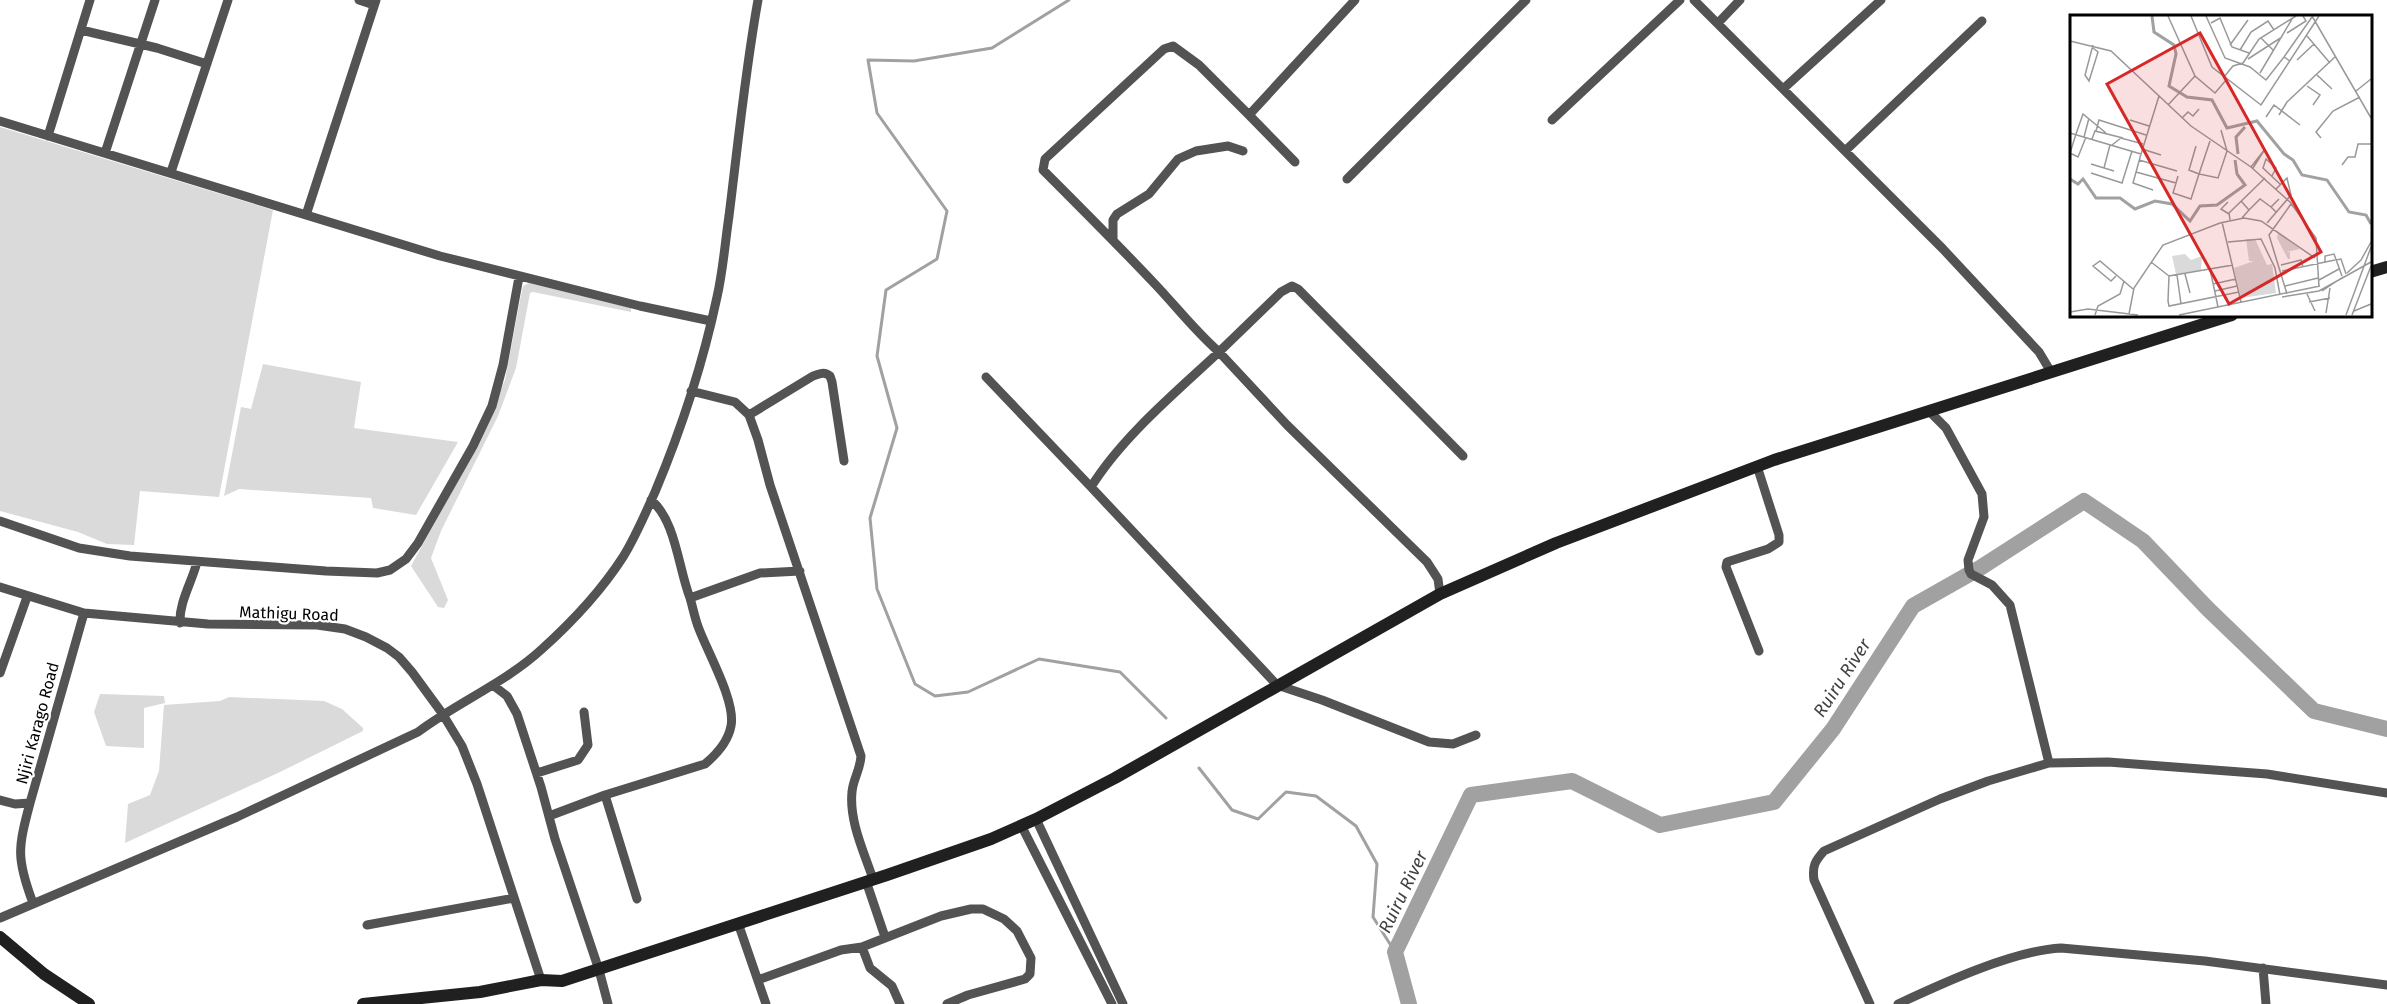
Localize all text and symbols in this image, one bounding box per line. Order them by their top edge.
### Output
inset map [2070,15,2372,316]
street label: Mathigu Road [239,602,339,625]
water label: Ruiru River [1809,634,1876,721]
street label: Njiri Karago Road [12,660,63,786]
water label: Ruiru River [1374,846,1433,937]

